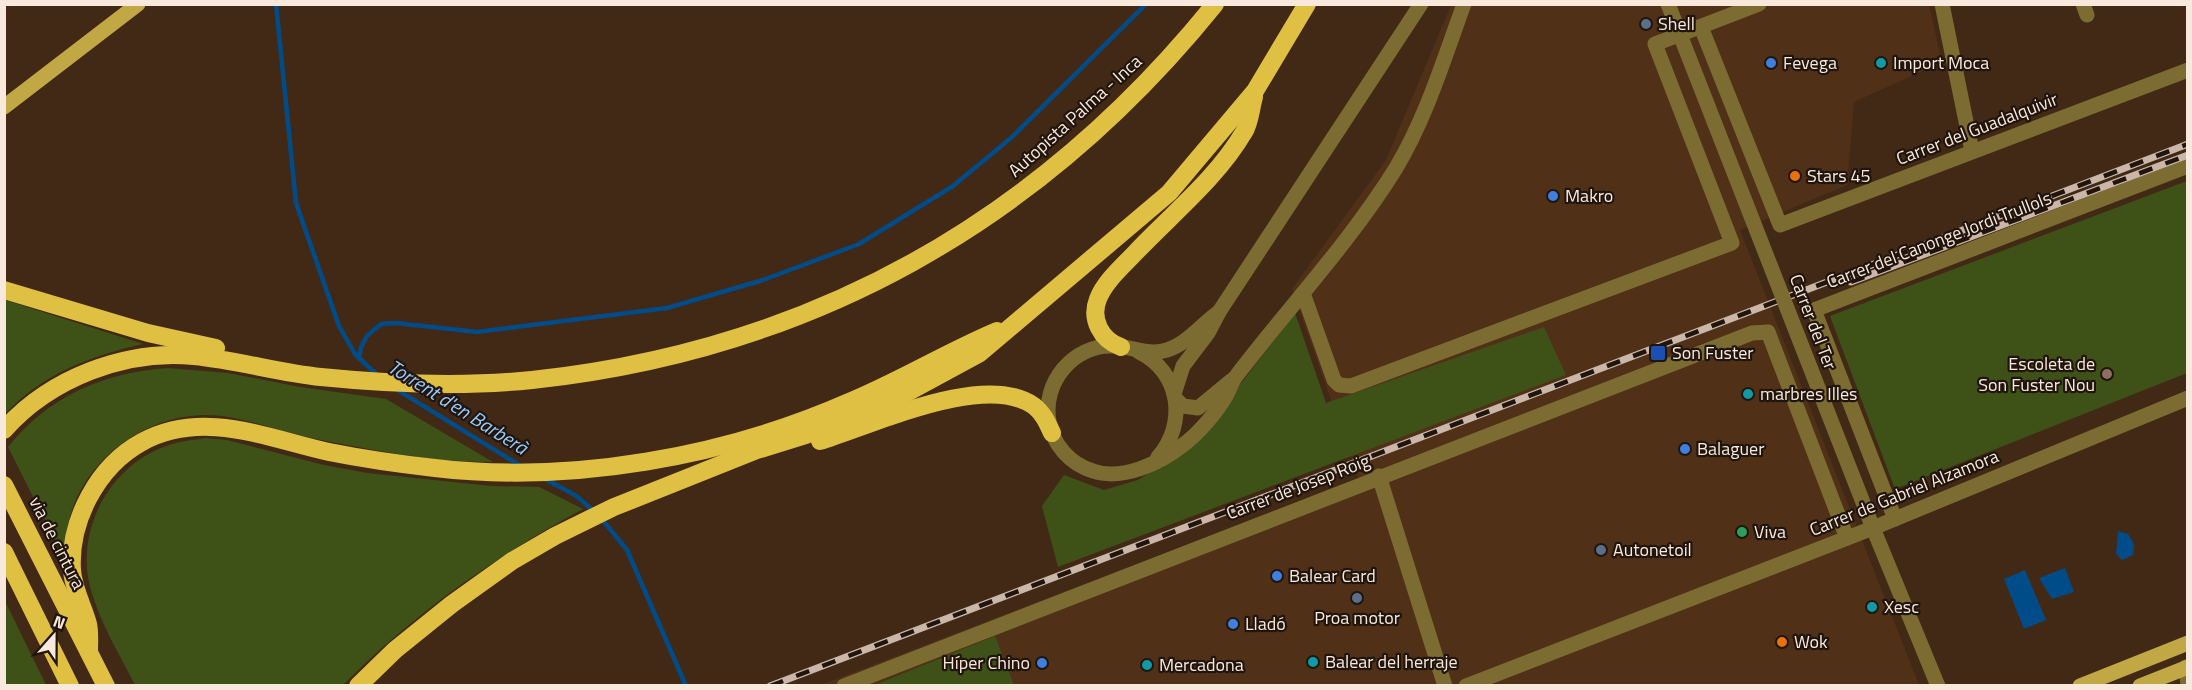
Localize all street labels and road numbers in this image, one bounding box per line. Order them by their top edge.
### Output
street label: Autopista Palma - Inca [1002,48,1148,183]
street label: Carrer del Guadalquivir [1892,85,2062,172]
street label: Carrer del Canonge Jordi Trullols [1822,184,2055,295]
street label: Carrer del Ter [1783,270,1844,373]
street label: Carrer de Gabriel Alzamora [1805,442,2002,543]
street label: Carrer de Josep Roig [1222,447,1374,526]
street label: via de cintura [23,492,92,594]

